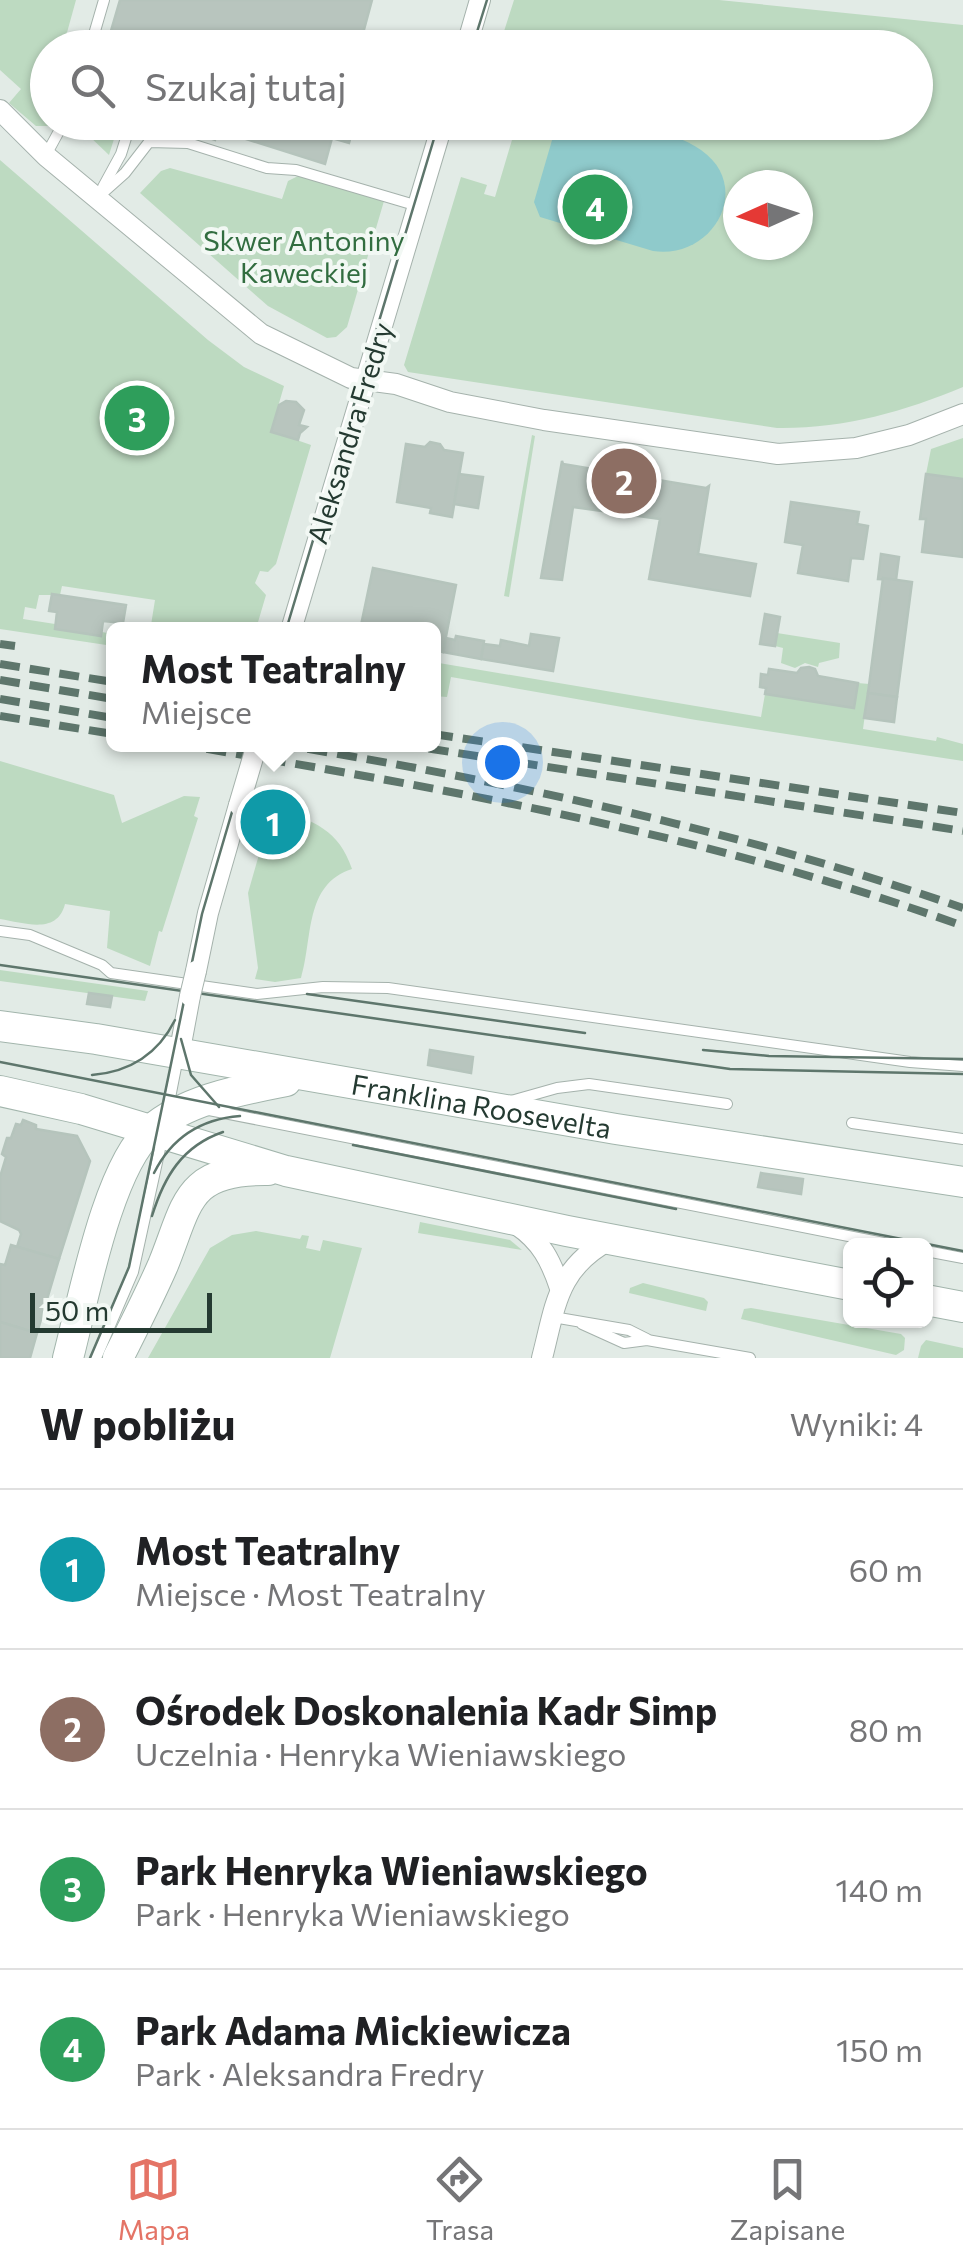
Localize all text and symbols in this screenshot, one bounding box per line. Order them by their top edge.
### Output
search box [30,30,933,140]
icon: search [65,58,120,113]
text: Szukaj tutaj [145,62,347,109]
pin: 4 [562,170,628,244]
north arrow [723,170,813,260]
park label: Skwer Antoniny Kaweckiej [203,223,405,289]
street label: Aleksandra Fredry [299,318,399,548]
pin: 3 [104,380,170,456]
pin: 2 [592,444,656,518]
popup [106,622,441,752]
text: Most Teatralny [141,644,406,691]
text: Miejsce [141,691,252,731]
your location [477,737,528,788]
pin: 1 [240,784,306,860]
street label: Franklina Roosevelta [349,1067,614,1145]
map controls [843,1238,933,1328]
button: locate [843,1238,933,1328]
scale bar [30,1288,212,1332]
text: 50 m [45,1293,109,1327]
text: W pobliżu [40,1397,236,1449]
text: Wyniki: 4 [790,1403,923,1443]
text: Most Teatralny [135,1526,400,1573]
text: 1 [65,1549,80,1589]
text: 60 m [849,1549,923,1589]
text: Miejsce · Most Teatralny [135,1573,486,1613]
text: Ośrodek Doskonalenia Kadr Simp [135,1686,717,1733]
text: 2 [63,1709,82,1749]
text: 80 m [849,1709,923,1749]
text: Uczelnia · Henryka Wieniawskiego [135,1733,626,1773]
text: Park Henryka Wieniawskiego [135,1846,648,1893]
text: 3 [63,1869,82,1909]
text: 140 m [835,1869,923,1909]
text: Park · Henryka Wieniawskiego [135,1893,570,1933]
text: Park Adama Mickiewicza [135,2006,571,2053]
text: 4 [63,2029,82,2069]
text: 150 m [836,2029,923,2069]
text: Park · Aleksandra Fredry [135,2053,484,2093]
tab: Mapa [118,2152,190,2246]
tab: Trasa [426,2152,494,2246]
tab: Zapisane [730,2152,845,2246]

